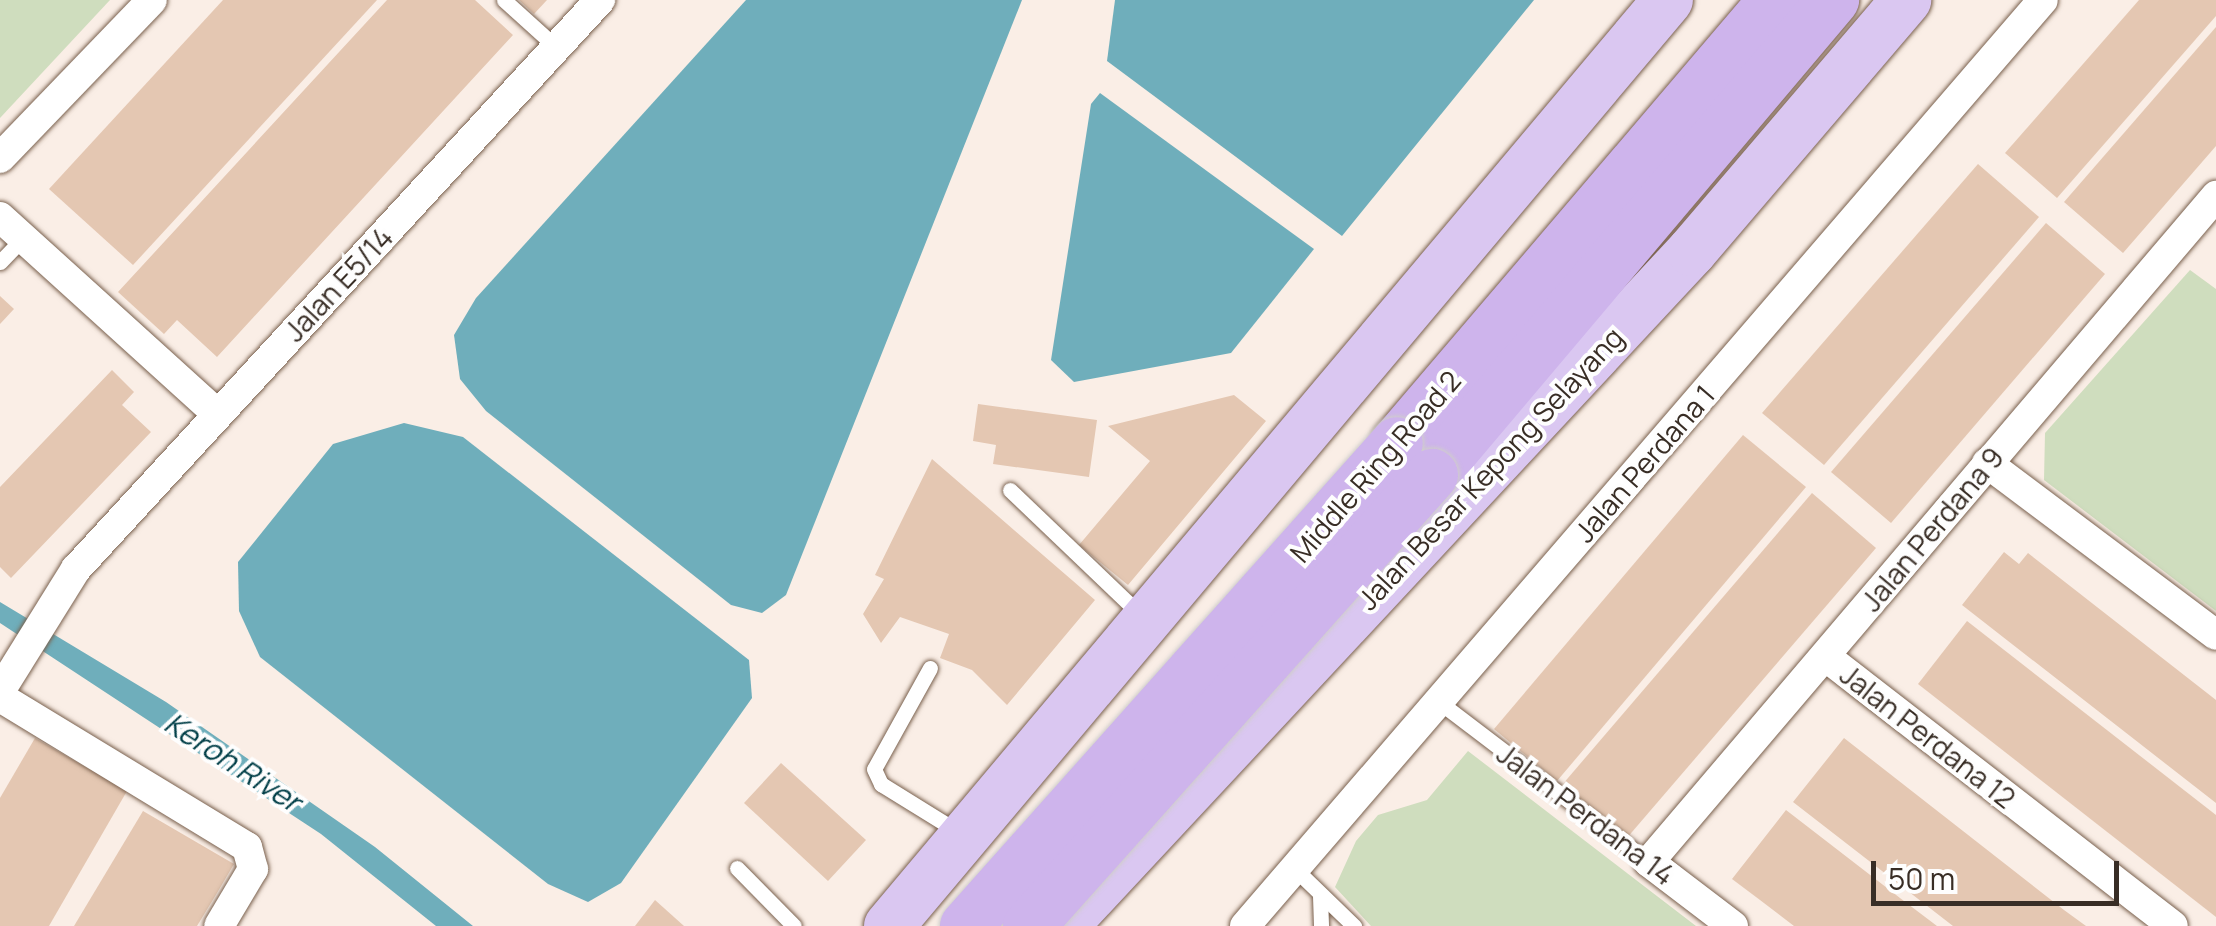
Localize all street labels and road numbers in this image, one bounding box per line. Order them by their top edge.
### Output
street label: Jalan E5/14 [277,220,399,348]
street label: Jalan Besar Kepong Selayang [1350,320,1630,616]
street label: Middle Ring Road 2 [1283,363,1467,569]
street label: Jalan Perdana 1 [1567,378,1721,548]
street label: Jalan Perdana 9 [1854,440,2010,618]
street label: Jalan Perdana 12 [1834,657,2022,815]
street label: Jalan Perdana 14 [1491,736,1681,892]

